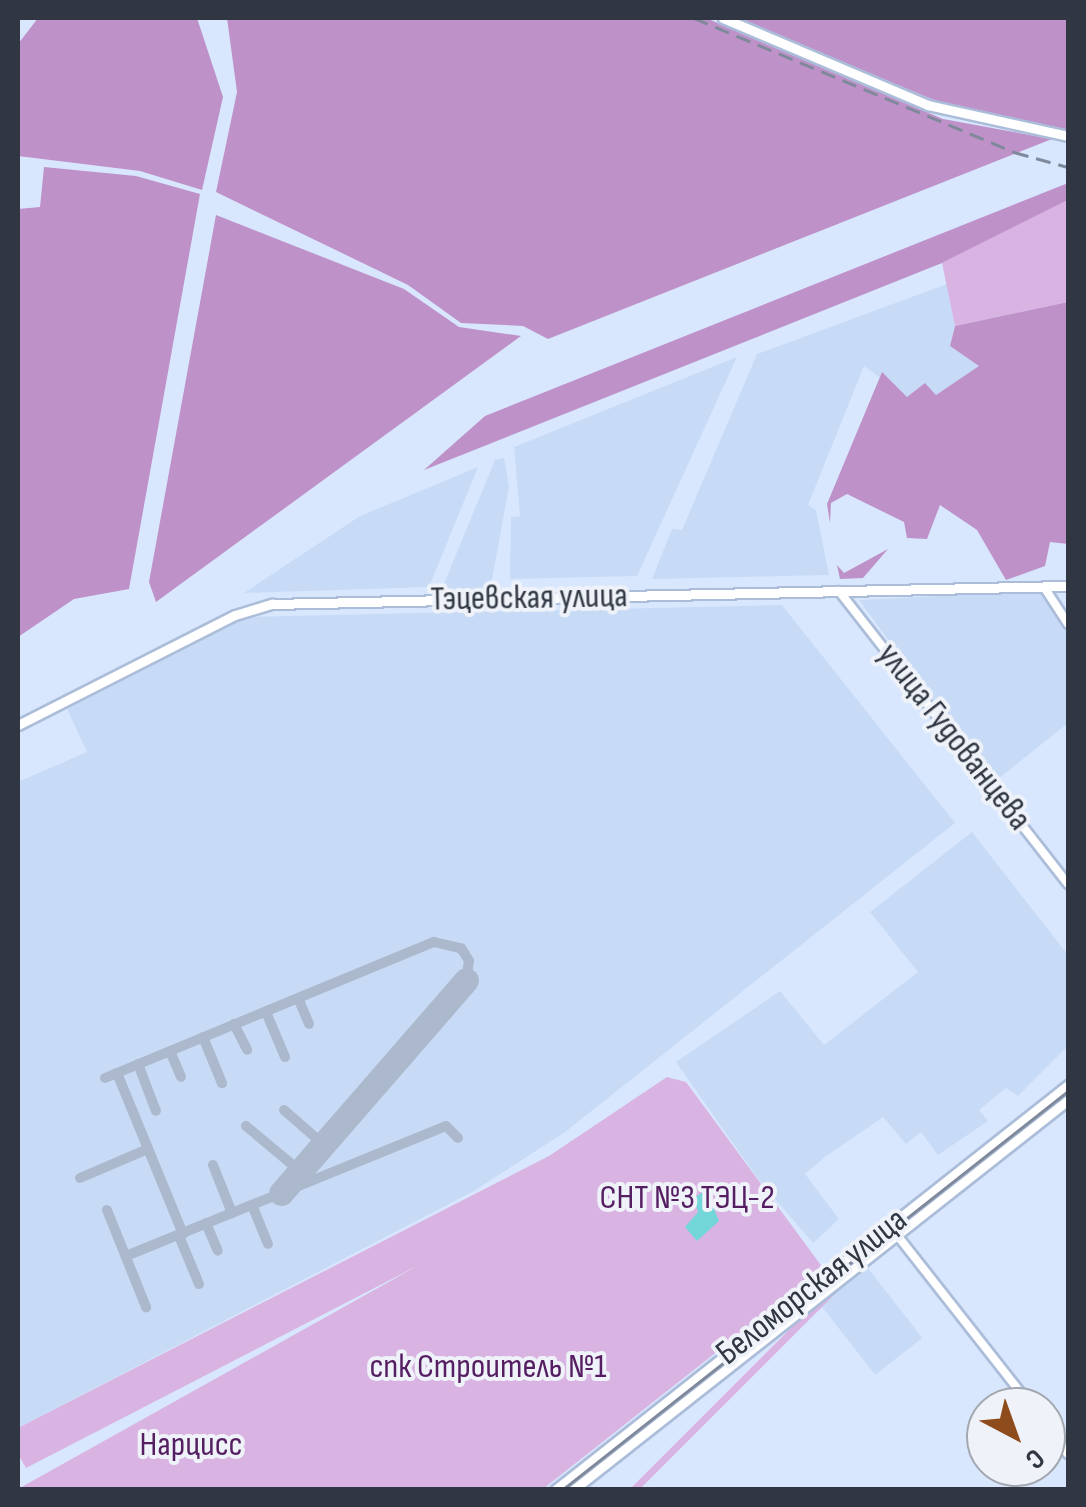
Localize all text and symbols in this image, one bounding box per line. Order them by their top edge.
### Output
street label: Тэцевская улица [430,575,628,621]
street label: улица Гудованцева [868,635,1040,839]
park label: СНТ №3 ТЭЦ-2 [599,1177,775,1219]
street label: Беломорская улица [708,1199,916,1375]
park label: спк Строитель №1 [369,1346,607,1388]
north arrow [966,1387,1066,1487]
park label: Нарцисс [139,1424,243,1466]
text: С [1018,1441,1051,1476]

